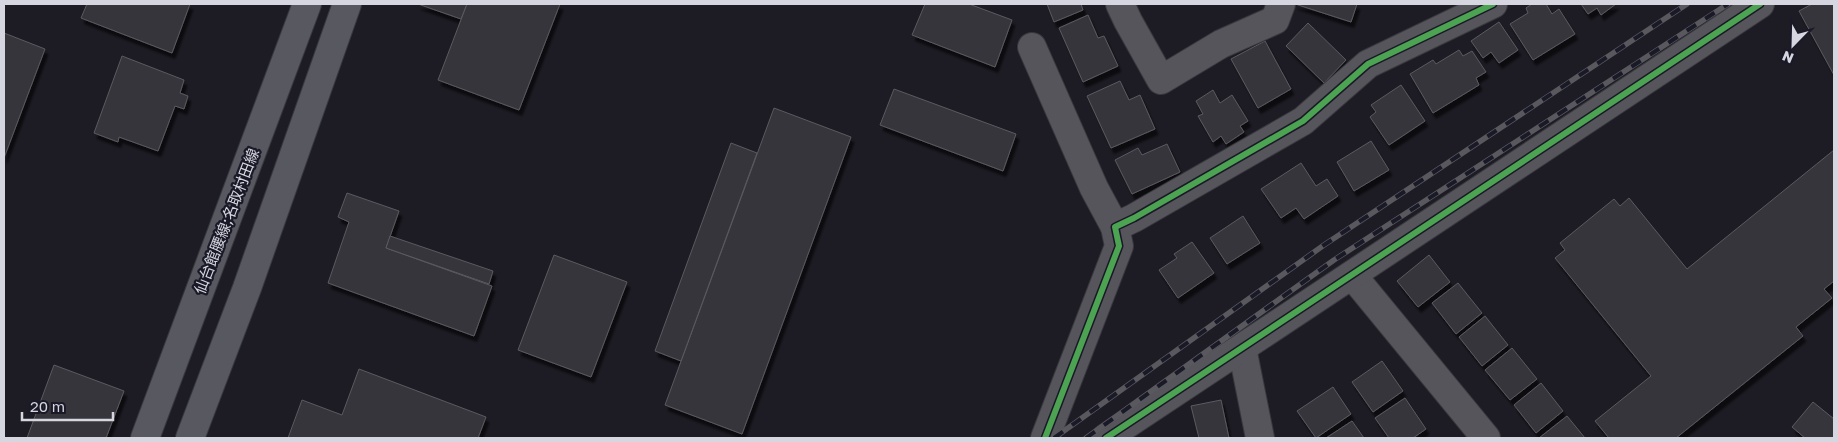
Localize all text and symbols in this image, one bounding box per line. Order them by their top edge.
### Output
north arrow [1768,20,1818,70]
text: N [1780,48,1796,67]
street label: 仙台館腰線;名取村田線 [190,146,262,296]
scale bar [22,390,114,422]
text: 20 m [30,397,65,415]

